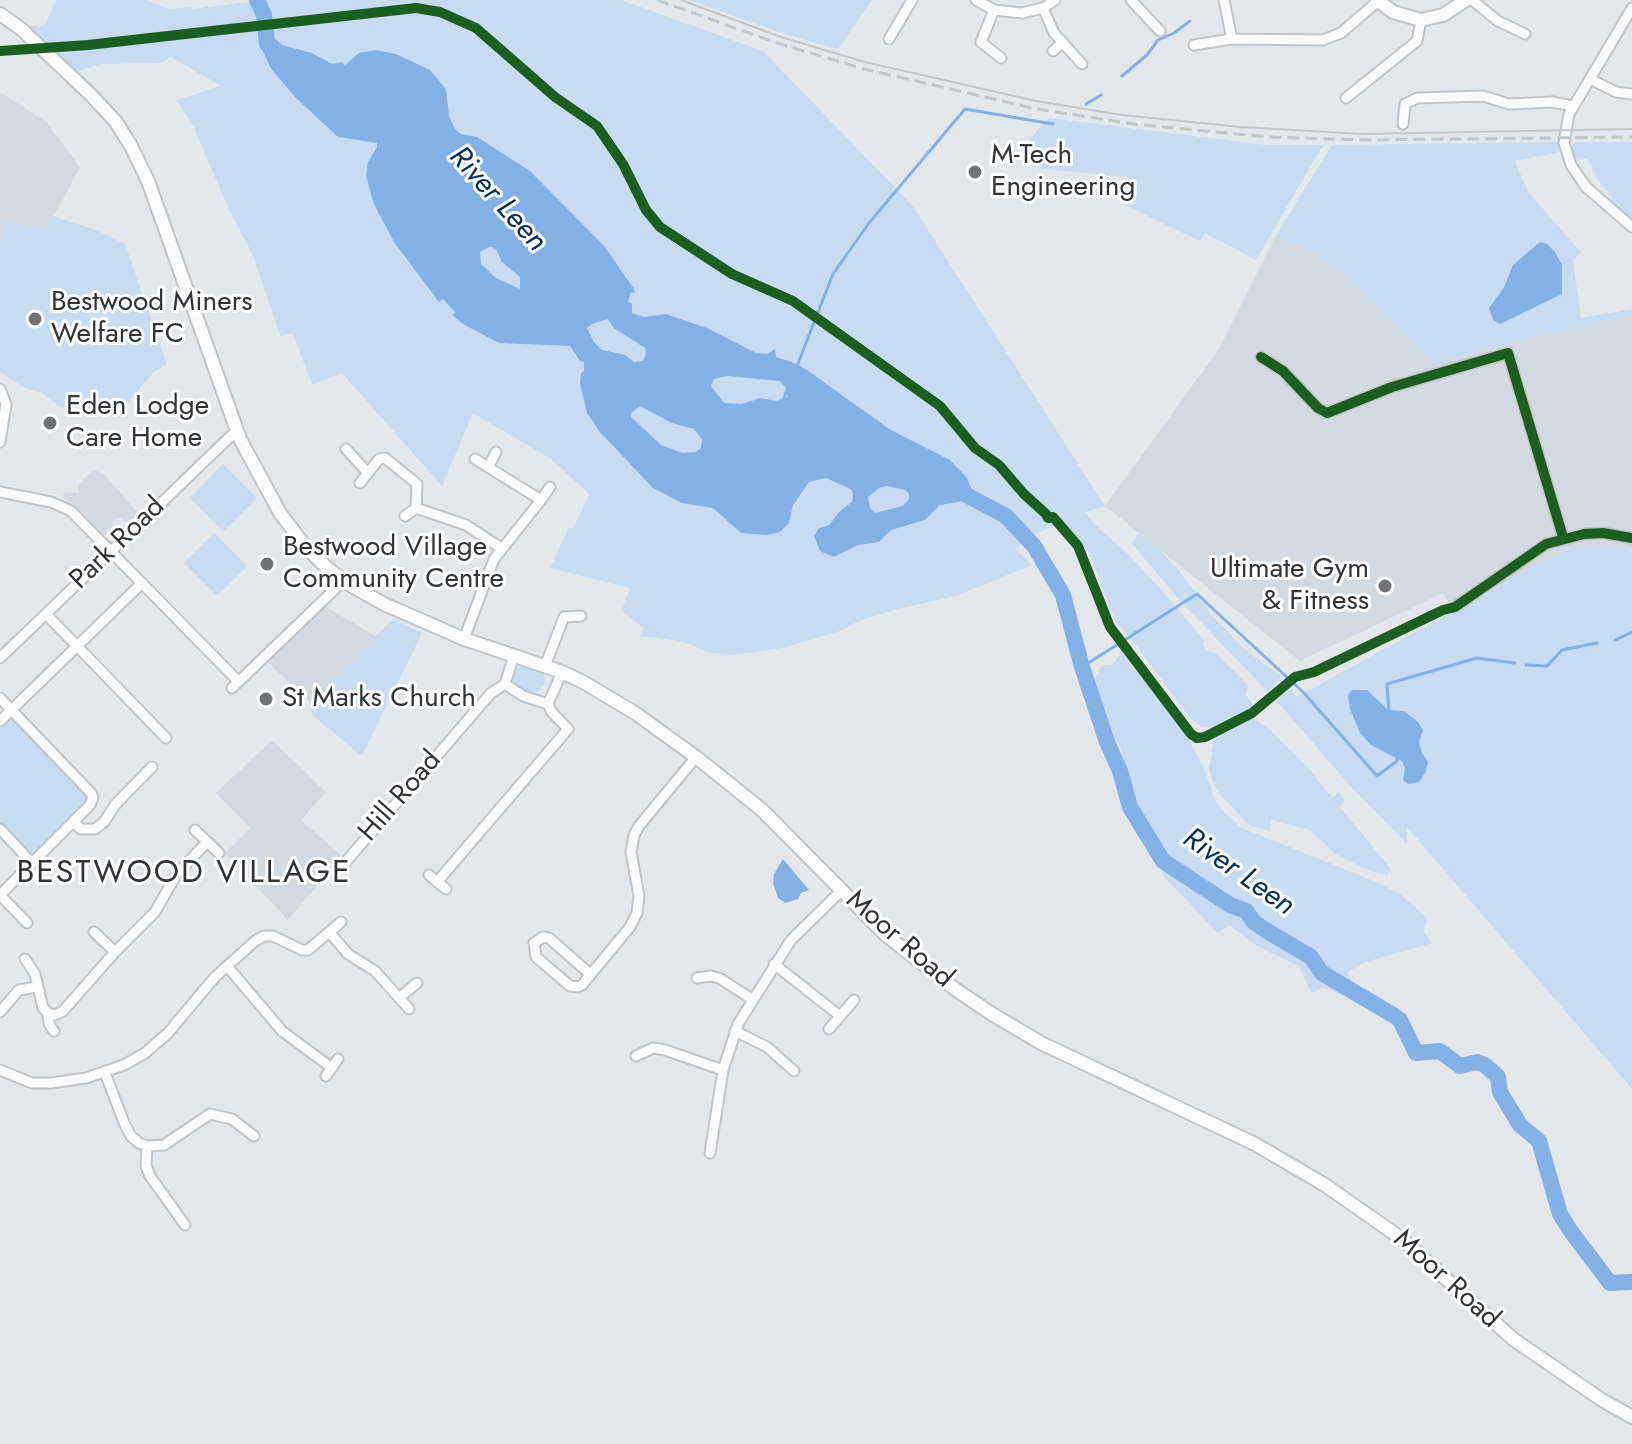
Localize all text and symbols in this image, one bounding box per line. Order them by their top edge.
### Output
place label: M-Tech Engineering [991,139,1135,205]
water label: River Leen [441,140,553,260]
marker: M-Tech Engineering [966,163,984,181]
place label: Bestwood Miners Welfare FC [51,286,253,352]
marker: Bestwood Miners Welfare FC [26,310,44,328]
place label: Eden Lodge Care Home [66,390,209,456]
marker: Eden Lodge Care Home [41,414,59,432]
street label: Park Road [64,491,172,597]
place label: Bestwood Village Community Centre [283,531,504,597]
place label: Ultimate Gym & Fitness [1210,553,1369,619]
marker: Bestwood Village Community Centre [258,555,276,573]
marker: Ultimate Gym & Fitness [1376,577,1394,595]
place label: St Marks Church [282,682,476,716]
marker: St Marks Church [257,690,275,708]
street label: Hill Road [353,745,449,849]
water label: River Leen [1175,821,1301,925]
district label: BESTWOOD VILLAGE [16,855,352,893]
street label: Moor Road [838,884,960,996]
street label: Moor Road [1386,1223,1506,1337]

